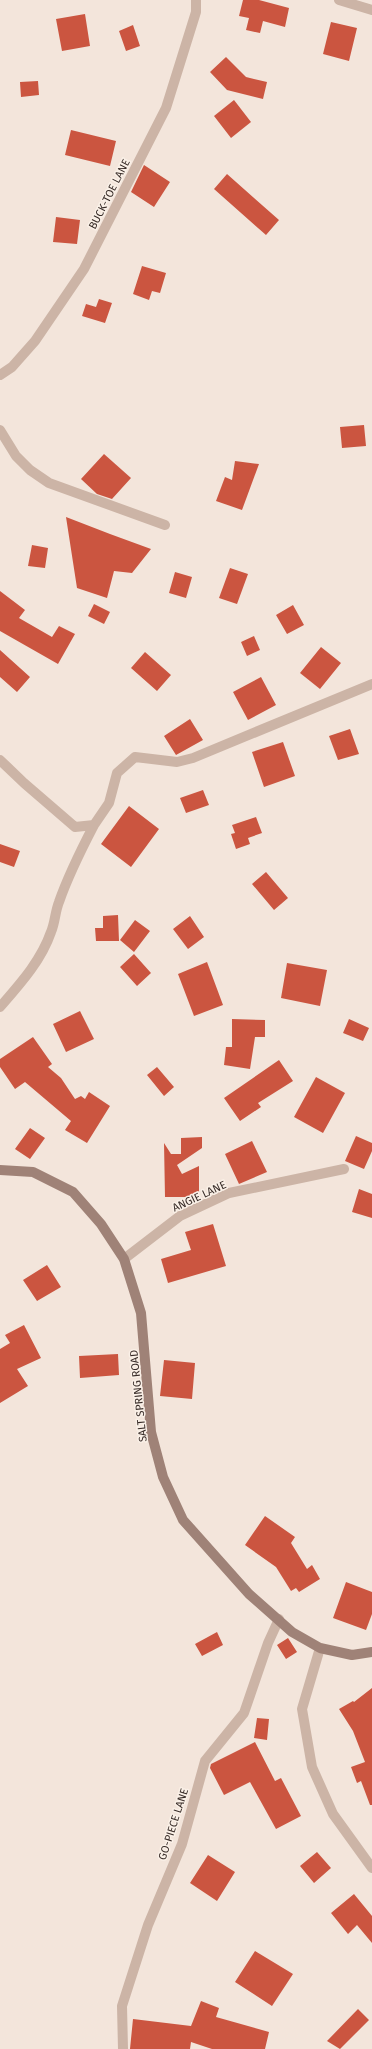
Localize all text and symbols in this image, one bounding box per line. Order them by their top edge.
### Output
street label: BUCK-TOE LANE [86,157,133,231]
street label: ANGIE LANE [170,1178,228,1215]
street label: SALT SPRING ROAD [127,1349,150,1443]
street label: GO-PIECE LANE [156,1787,191,1862]

